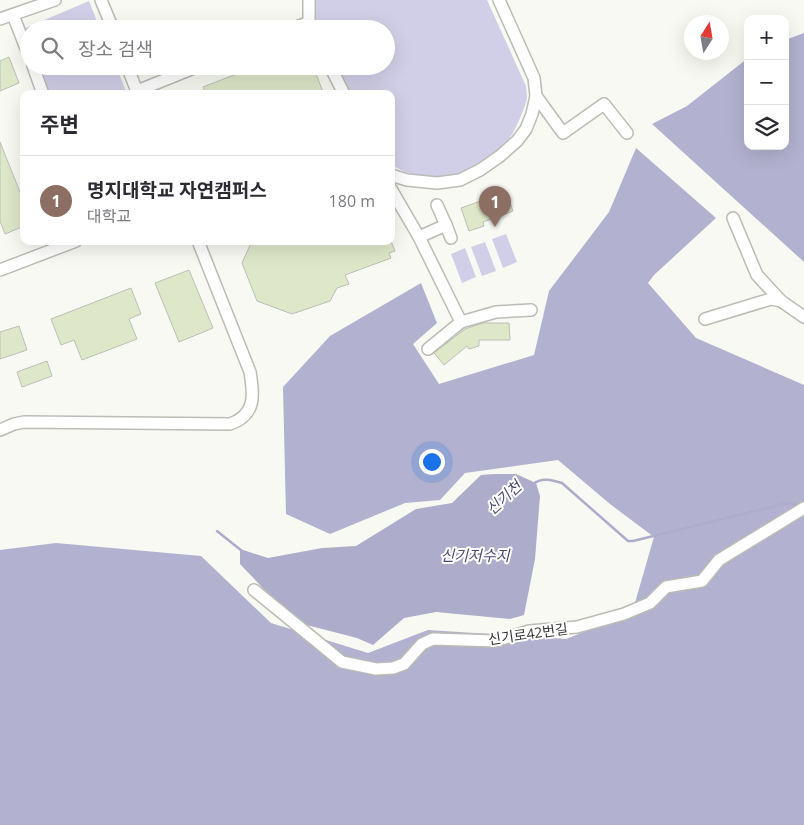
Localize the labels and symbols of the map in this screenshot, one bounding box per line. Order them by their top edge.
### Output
north arrow [684,15,729,60]
pin: 1 [479,186,511,227]
your location [419,449,445,475]
water label: 신기천 [481,474,527,519]
water label: 신기저수지 [440,545,511,565]
street label: 신기로42번길 [487,619,569,649]

